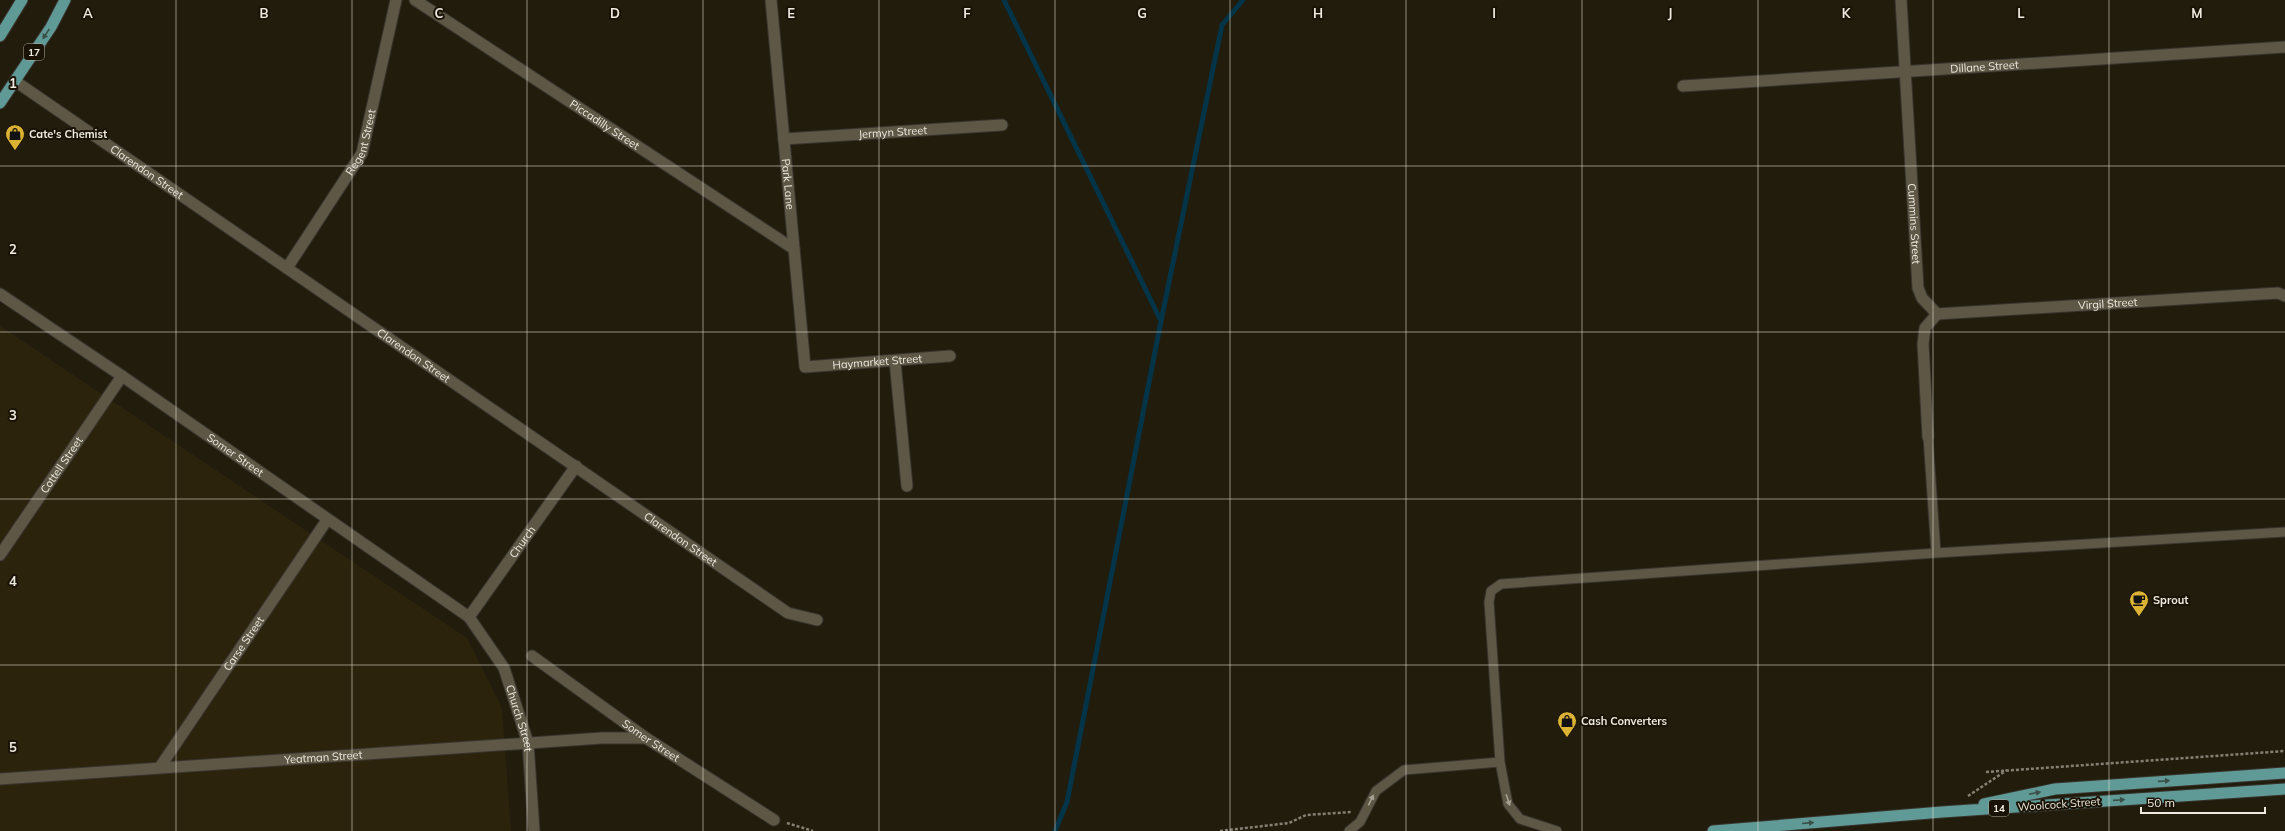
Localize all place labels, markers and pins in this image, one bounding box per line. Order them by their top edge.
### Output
shop icon: Cate's Chemist [4,123,26,151]
place label: Cate's Chemist [29,127,107,141]
cafe icon: Sprout [2128,589,2150,617]
place label: Sprout [2153,593,2188,607]
shop icon: Cash Converters [1556,710,1578,738]
place label: Cash Converters [1581,714,1667,728]

